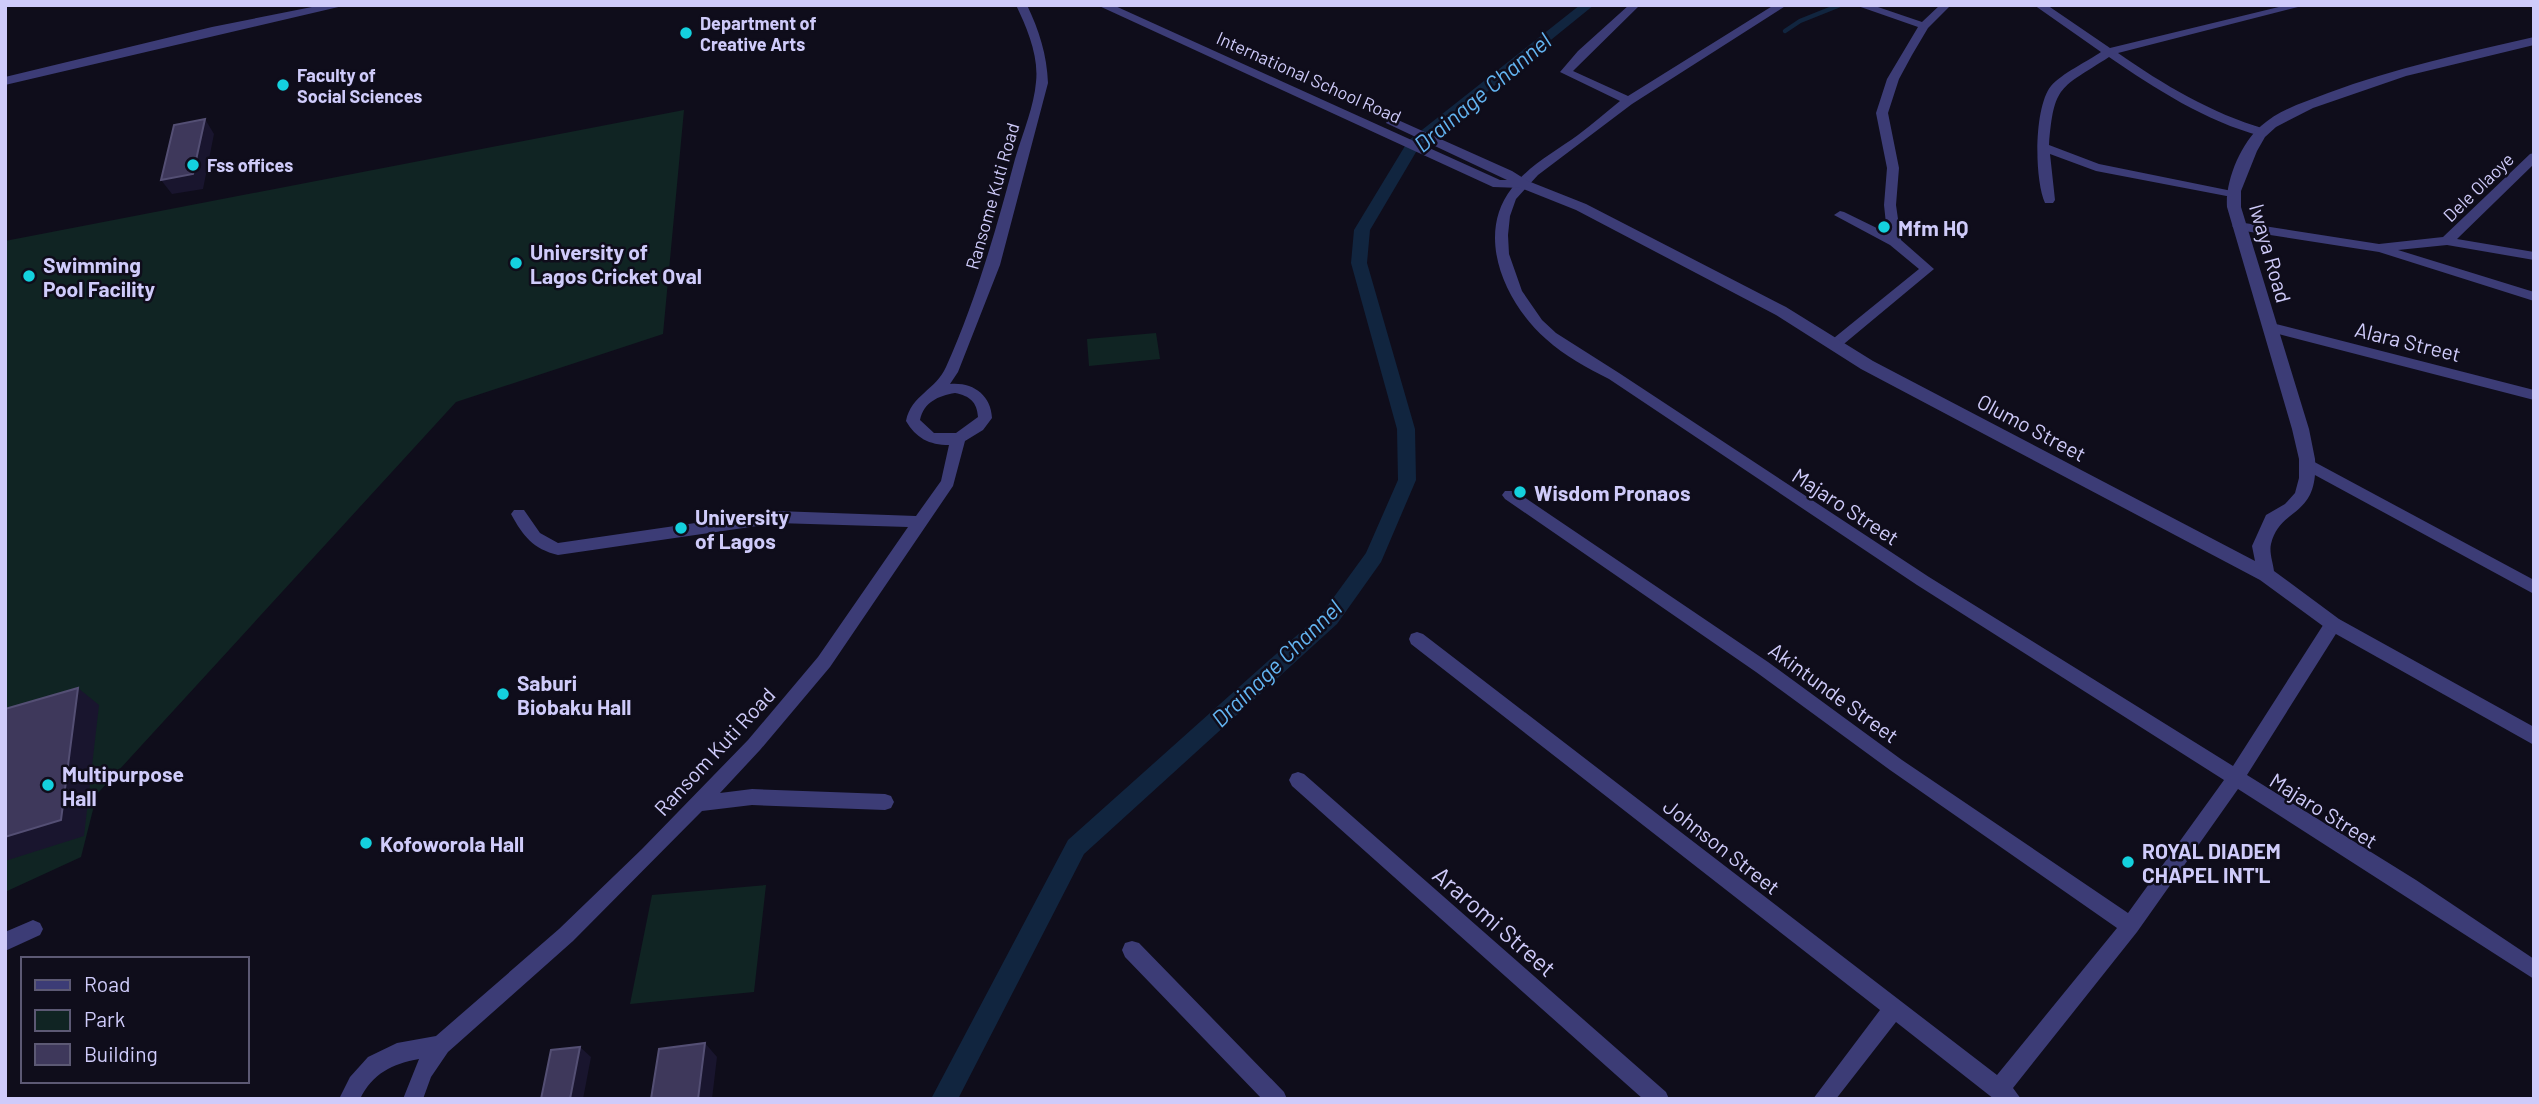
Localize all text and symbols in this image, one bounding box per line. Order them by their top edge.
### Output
place label: Department of Creative Arts [700,12,816,55]
marker: Department of Creative Arts [678,25,694,41]
street label: International School Road [1213,26,1405,128]
water label: Drainage Channel [1408,26,1556,158]
place label: Faculty of Social Sciences [297,64,422,107]
marker: Faculty of Social Sciences [275,77,291,93]
street label: Ransome Kuti Road [961,120,1023,272]
street label: Dele Olaoye [2438,148,2518,226]
place label: Fss offices [207,154,293,176]
marker: Fss offices [185,157,201,173]
street label: Iwaya Road [2245,201,2297,305]
place label: Mfm HQ [1898,215,1969,240]
marker: Mfm HQ [1876,219,1892,235]
place label: University of Lagos Cricket Oval [530,239,702,288]
place label: Swimming Pool Facility [43,252,156,301]
marker: University of Lagos Cricket Oval [508,255,524,271]
marker: Swimming Pool Facility [21,268,37,284]
street label: Alara Street [2352,316,2464,366]
street label: Olumo Street [1973,388,2091,466]
street label: Majaro Street [1788,462,1904,550]
place label: Wisdom Pronaos [1534,480,1690,505]
marker: Wisdom Pronaos [1512,484,1528,500]
place label: University of Lagos [695,504,789,553]
marker: University of Lagos [673,520,689,536]
water label: Drainage Channel [1205,594,1347,732]
street label: Akintunde Street [1764,637,1904,747]
place label: Saburi Biobaku Hall [517,670,631,719]
street label: Ransom Kuti Road [648,682,780,820]
marker: Saburi Biobaku Hall [495,686,511,702]
place label: Multipurpose Hall [62,761,184,810]
street label: Majaro Street [2266,767,2382,853]
marker: Multipurpose Hall [40,777,56,793]
street label: Johnson Street [1659,793,1785,899]
place label: Kofoworola Hall [380,831,524,856]
marker: Kofoworola Hall [358,835,374,851]
place label: ROYAL DIADEM CHAPEL INT'L [2142,838,2281,887]
marker: ROYAL DIADEM CHAPEL INT'L [2120,854,2136,870]
street label: Araromi Street [1428,860,1562,982]
legend [21,957,248,1083]
text: Road [84,971,130,996]
text: Park [84,1006,125,1031]
text: Building [84,1041,158,1066]

